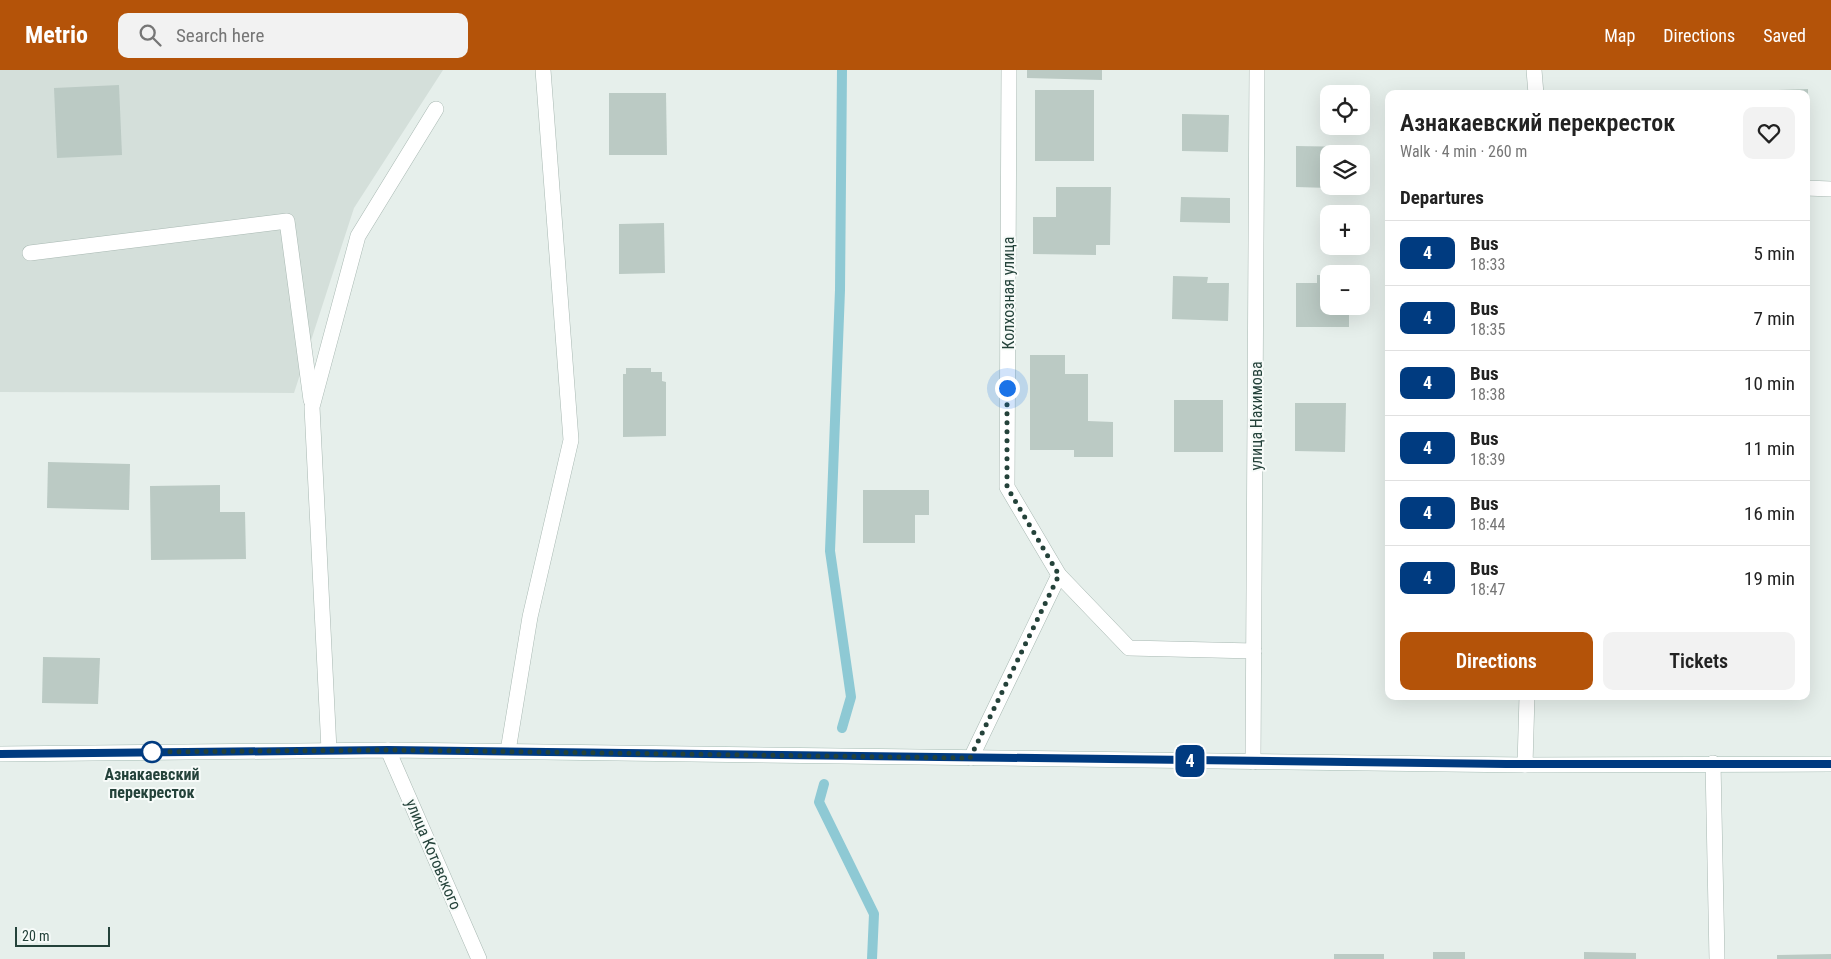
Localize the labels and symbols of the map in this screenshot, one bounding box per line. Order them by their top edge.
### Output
street label: Колхозная улица [999,237,1018,349]
street label: улица Нахимова [1247,361,1266,471]
your location [995,376,1020,401]
marker: Азнакаевский перекресток [141,741,163,763]
line badge: 4 [1174,745,1206,777]
place label: Азнакаевский перекресток [105,765,199,802]
street label: улица Котовского [402,796,465,912]
scale bar [15,924,110,947]

